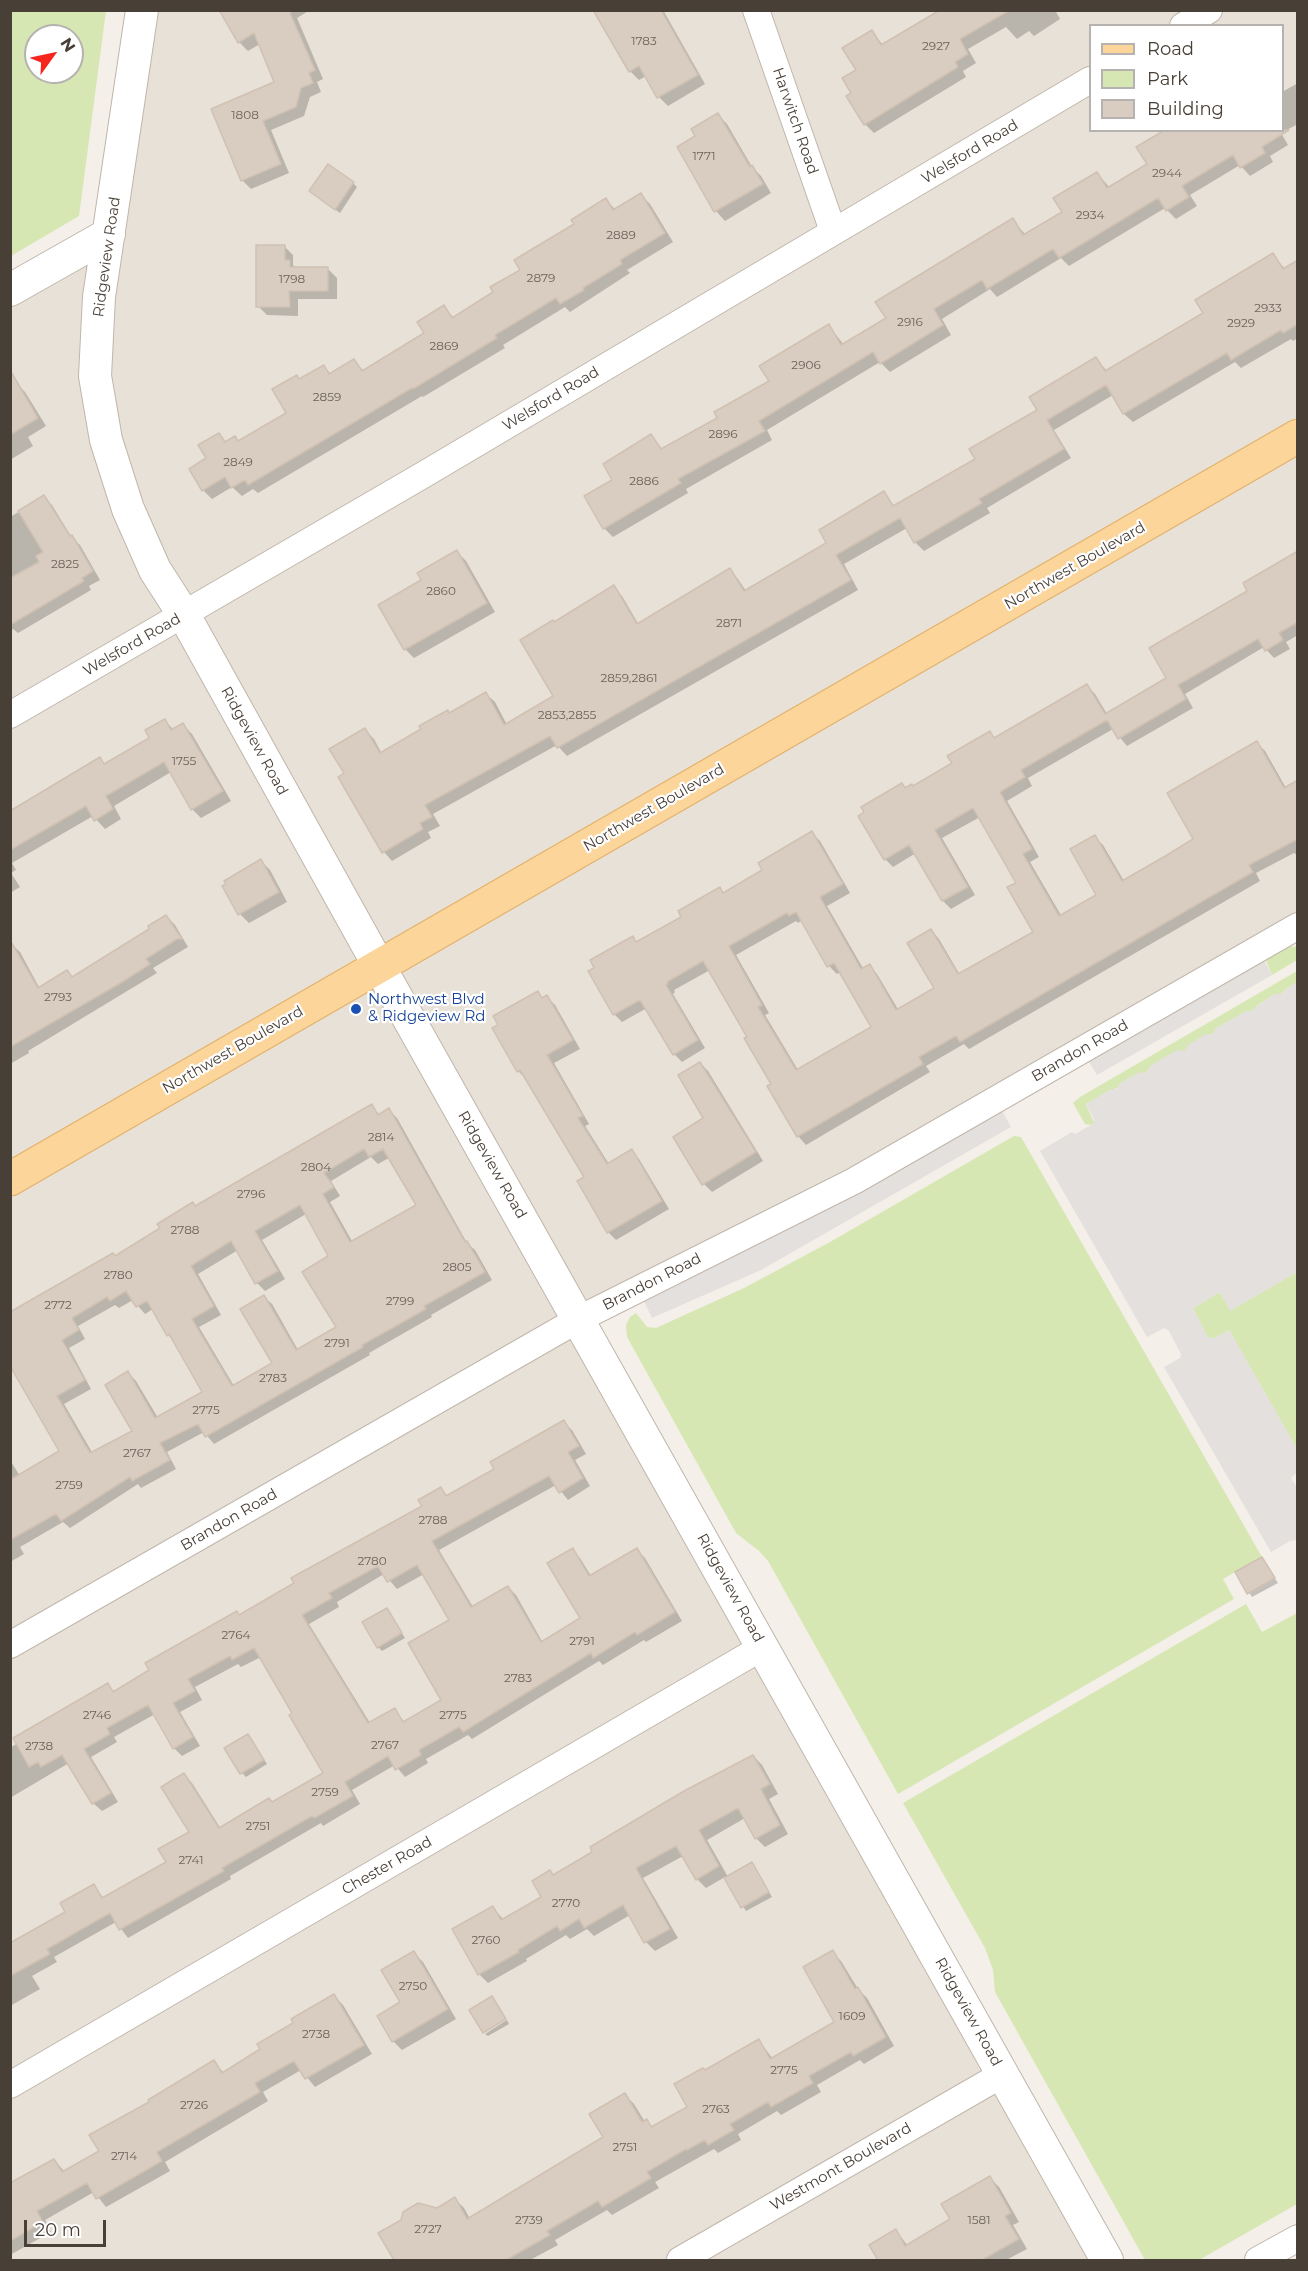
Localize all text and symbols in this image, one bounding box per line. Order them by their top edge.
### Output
north arrow [24,24,84,84]
legend [1089,24,1284,132]
text: N [56,34,79,56]
house number: 1783 [631,34,657,48]
text: Road [1147,38,1194,60]
house number: 2927 [922,39,950,53]
street label: Harwitch Road [768,65,822,177]
text: Park [1147,68,1188,90]
text: Building [1147,98,1224,120]
house number: 1808 [231,108,259,122]
street label: Welsford Road [918,116,1022,188]
house number: 1771 [693,149,715,163]
house number: 2944 [1152,166,1182,180]
street label: Ridgeview Road [90,196,124,318]
house number: 2934 [1076,208,1104,222]
house number: 2889 [606,228,636,242]
house number: 2879 [527,271,555,285]
house number: 1798 [279,272,305,286]
house number: 2933 [1254,301,1282,315]
house number: 2916 [897,315,923,329]
house number: 2929 [1227,316,1255,330]
house number: 2869 [429,339,459,353]
house number: 2906 [791,358,821,372]
street label: Welsford Road [499,363,603,435]
house number: 2859 [313,390,341,404]
house number: 2896 [708,427,738,441]
house number: 2849 [223,455,253,469]
house number: 2886 [629,474,659,488]
street label: Northwest Boulevard [1001,518,1149,614]
house number: 2825 [51,557,79,571]
house number: 2860 [426,584,456,598]
street label: Welsford Road [80,610,184,680]
house number: 2871 [716,616,742,630]
house number: 2859,2861 [600,671,658,685]
street label: Ridgeview Road [217,683,291,799]
house number: 2853,2855 [538,708,596,722]
house number: 1755 [172,754,196,768]
street label: Northwest Boulevard [580,760,728,856]
house number: 2793 [44,990,72,1004]
place label: Northwest Blvd & Ridgeview Rd [368,991,485,1026]
street label: Northwest Boulevard [159,1002,307,1098]
marker: Northwest Blvd & Ridgeview Rd [349,1002,363,1016]
street label: Brandon Road [1028,1016,1132,1086]
street label: Ridgeview Road [454,1108,530,1222]
house number: 2814 [368,1130,394,1144]
house number: 2804 [301,1160,331,1174]
house number: 2796 [237,1187,265,1201]
house number: 2788 [171,1223,199,1237]
street label: Brandon Road [600,1249,704,1315]
house number: 2805 [442,1260,472,1274]
house number: 2780 [103,1268,133,1282]
house number: 2799 [386,1294,414,1308]
house number: 2772 [44,1298,72,1312]
house number: 2791 [324,1336,350,1350]
house number: 2783 [259,1371,287,1385]
house number: 2775 [192,1403,220,1417]
house number: 2767 [123,1446,151,1460]
house number: 2759 [55,1478,83,1492]
street label: Brandon Road [177,1485,281,1555]
house number: 2788 [419,1513,447,1527]
street label: Ridgeview Road [693,1530,767,1646]
house number: 2780 [357,1554,387,1568]
house number: 2764 [222,1628,250,1642]
house number: 2791 [569,1634,595,1648]
house number: 2783 [504,1671,532,1685]
house number: 2746 [83,1708,111,1722]
house number: 2775 [439,1708,467,1722]
house number: 2767 [371,1738,399,1752]
house number: 2738 [25,1739,53,1753]
house number: 2759 [311,1785,339,1799]
house number: 2751 [246,1819,270,1833]
street label: Chester Road [339,1833,435,1899]
house number: 2741 [178,1853,204,1867]
house number: 2770 [552,1896,580,1910]
house number: 2760 [472,1933,500,1947]
street label: Ridgeview Road [931,1954,1005,2070]
house number: 2750 [399,1979,427,1993]
house number: 1609 [839,2009,865,2023]
house number: 2738 [302,2027,330,2041]
house number: 2775 [770,2063,798,2077]
house number: 2726 [180,2098,208,2112]
house number: 2763 [702,2102,730,2116]
street label: Westmont Boulevard [767,2119,915,2215]
house number: 2751 [613,2140,637,2154]
house number: 2714 [111,2149,137,2163]
scale bar [27,2208,110,2246]
house number: 2739 [515,2213,543,2227]
house number: 1581 [967,2213,991,2227]
text: 20 m [35,2219,81,2241]
house number: 2727 [414,2222,442,2236]

